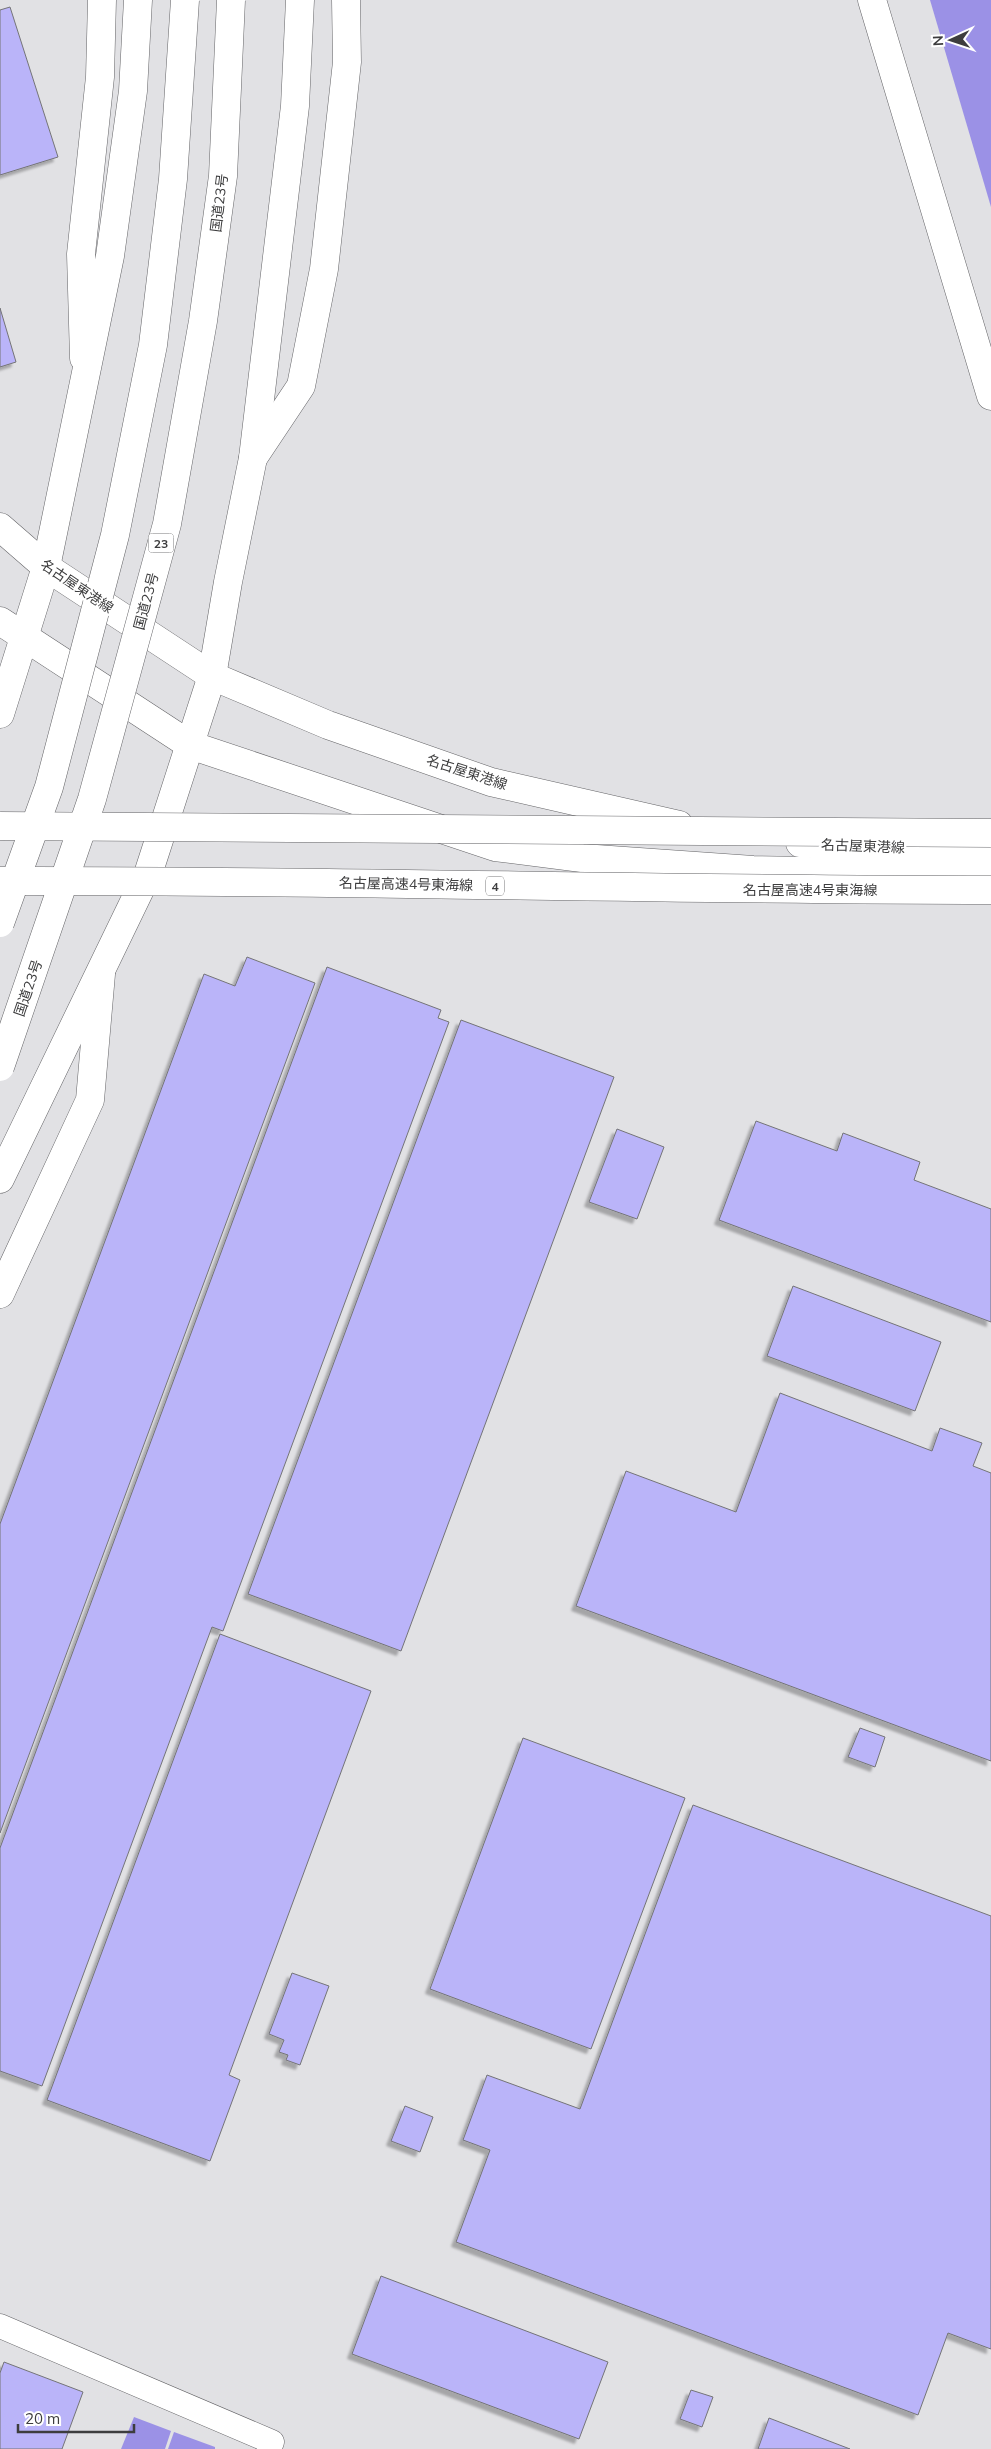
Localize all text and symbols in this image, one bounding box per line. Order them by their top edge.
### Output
north arrow [926,15,976,65]
text: N [929,35,947,46]
street label: 国道23号 [206,173,232,233]
road number: 23 [148,534,174,552]
street label: 名古屋東港線 [37,555,117,617]
street label: 国道23号 [130,570,162,632]
street label: 名古屋東港線 [424,750,510,794]
street label: 名古屋東港線 [821,836,905,856]
street label: 名古屋高速4号東海線 [339,874,473,894]
road number: 4 [486,876,504,896]
street label: 名古屋高速4号東海線 [743,881,877,899]
street label: 国道23号 [10,957,46,1019]
scale bar [18,2402,134,2434]
text: 20 m [25,2409,60,2428]

